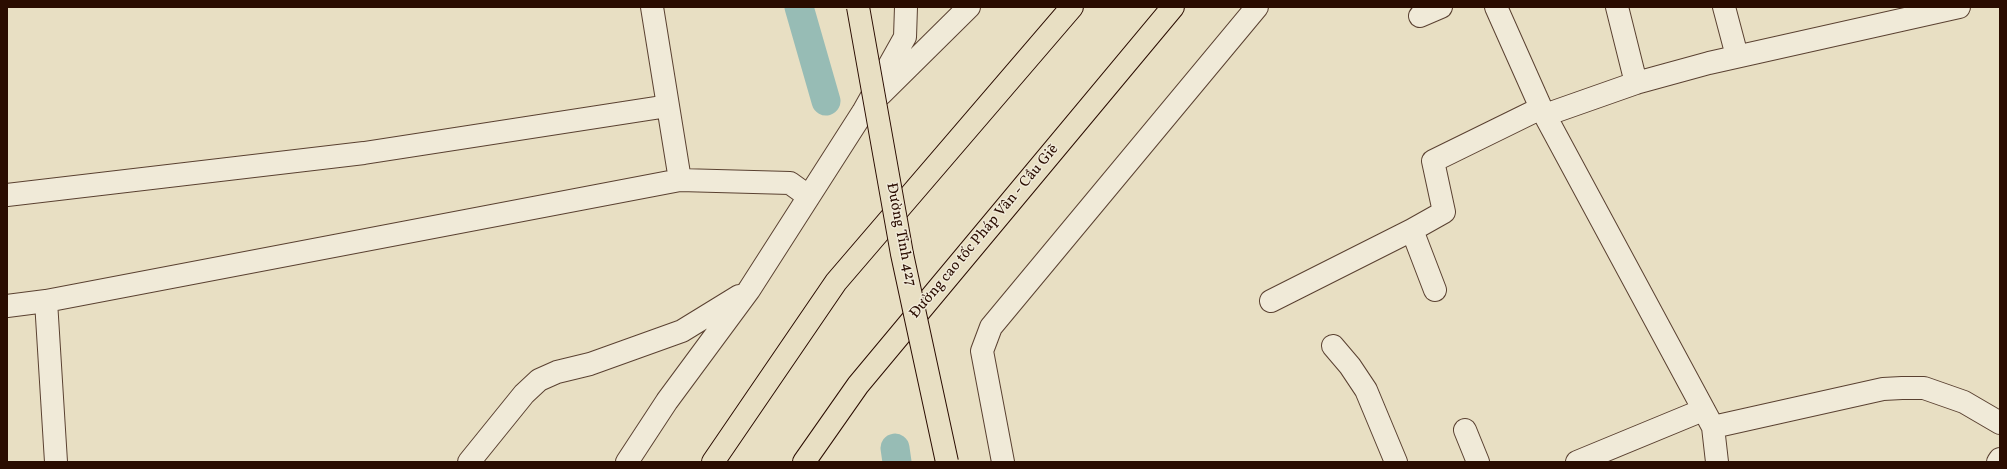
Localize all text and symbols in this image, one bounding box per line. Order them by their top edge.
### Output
street label: Đường cao tốc Pháp Vân - Cầu Giẽ [907,141,1063,323]
street label: Đường Tỉnh 427 [881,182,919,288]

